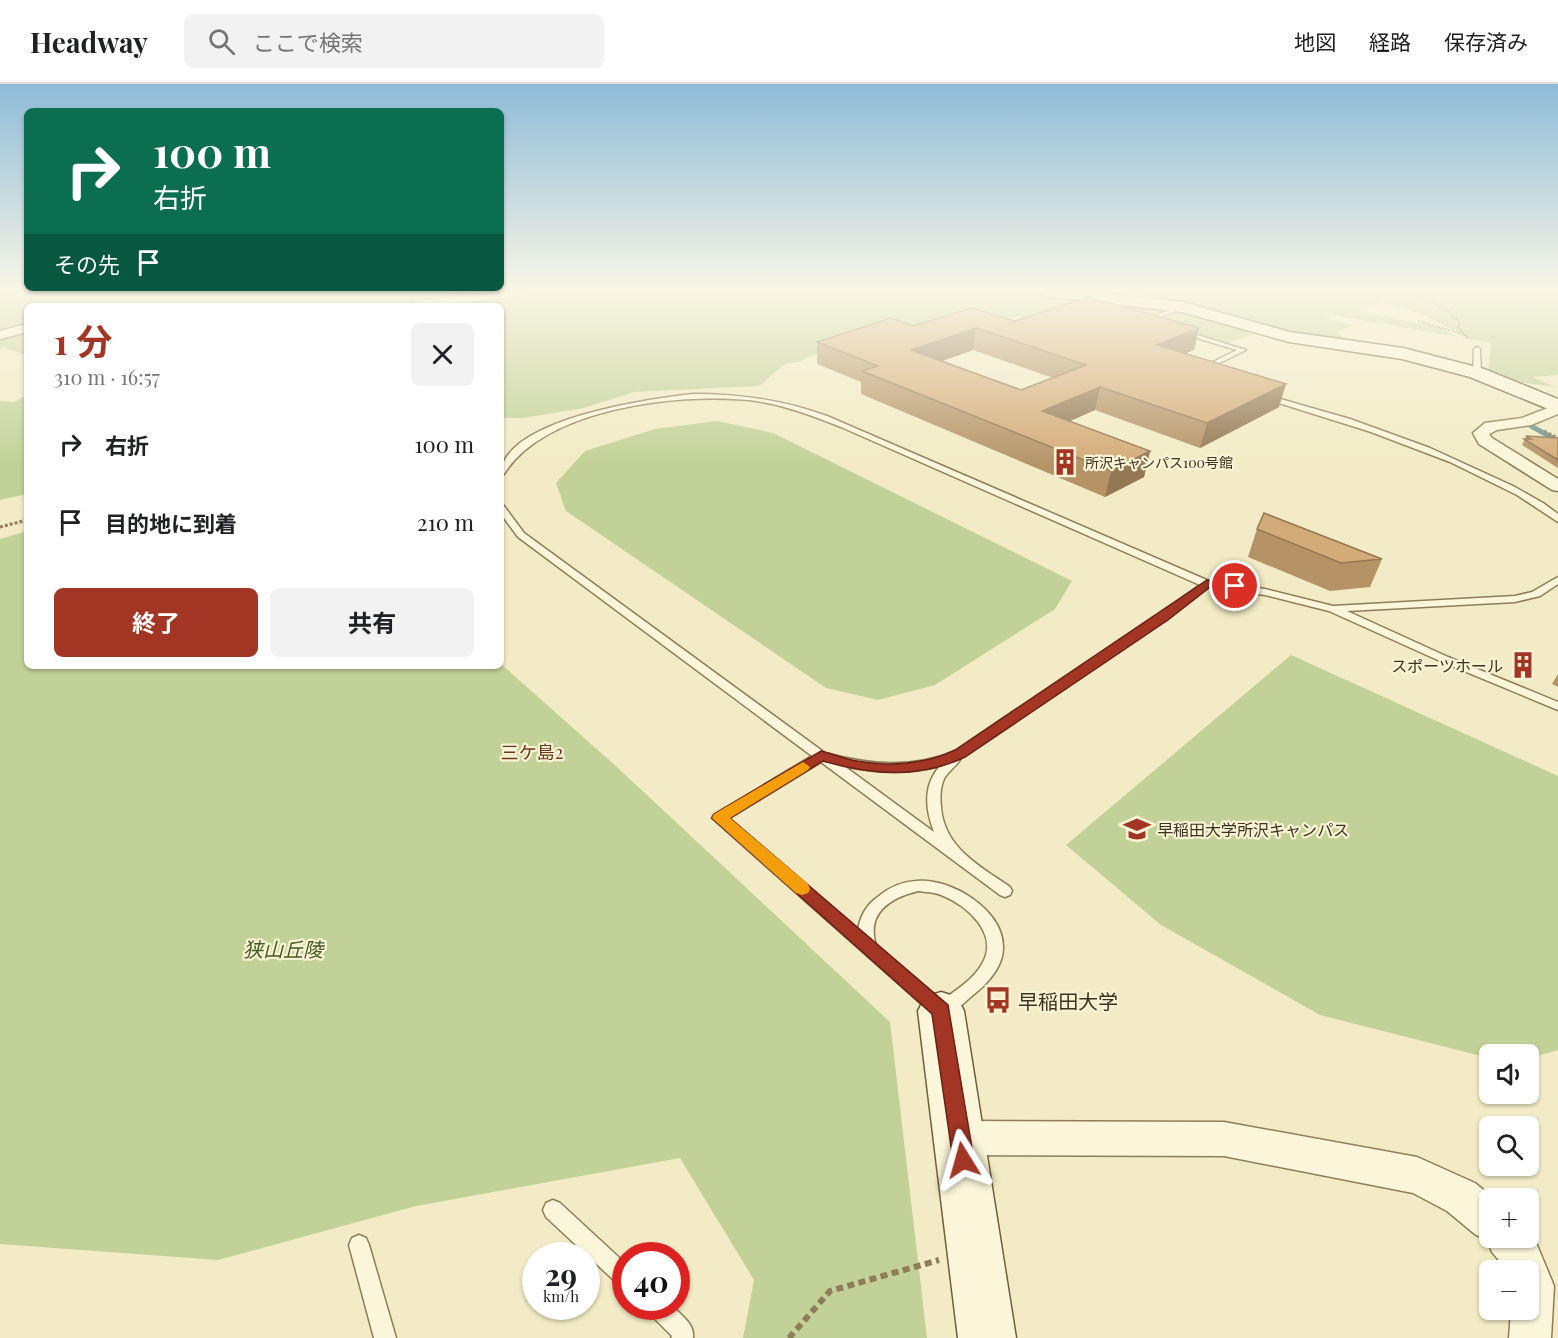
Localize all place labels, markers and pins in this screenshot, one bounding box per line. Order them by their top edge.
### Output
building icon: 所沢キャンパス100号館 [1050,447,1080,477]
place label: 所沢キャンパス100号館 [1085,453,1233,472]
pin [1209,560,1260,611]
building icon: スポーツホール [1508,650,1538,680]
place label: スポーツホール [1391,655,1503,676]
school or university icon: 早稲田大学所沢キャンパス [1122,814,1152,844]
place label: 早稲田大学所沢キャンパス [1157,819,1349,840]
bus stop icon: 早稲田大学 [983,985,1013,1015]
place label: 早稲田大学 [1018,987,1118,1014]

